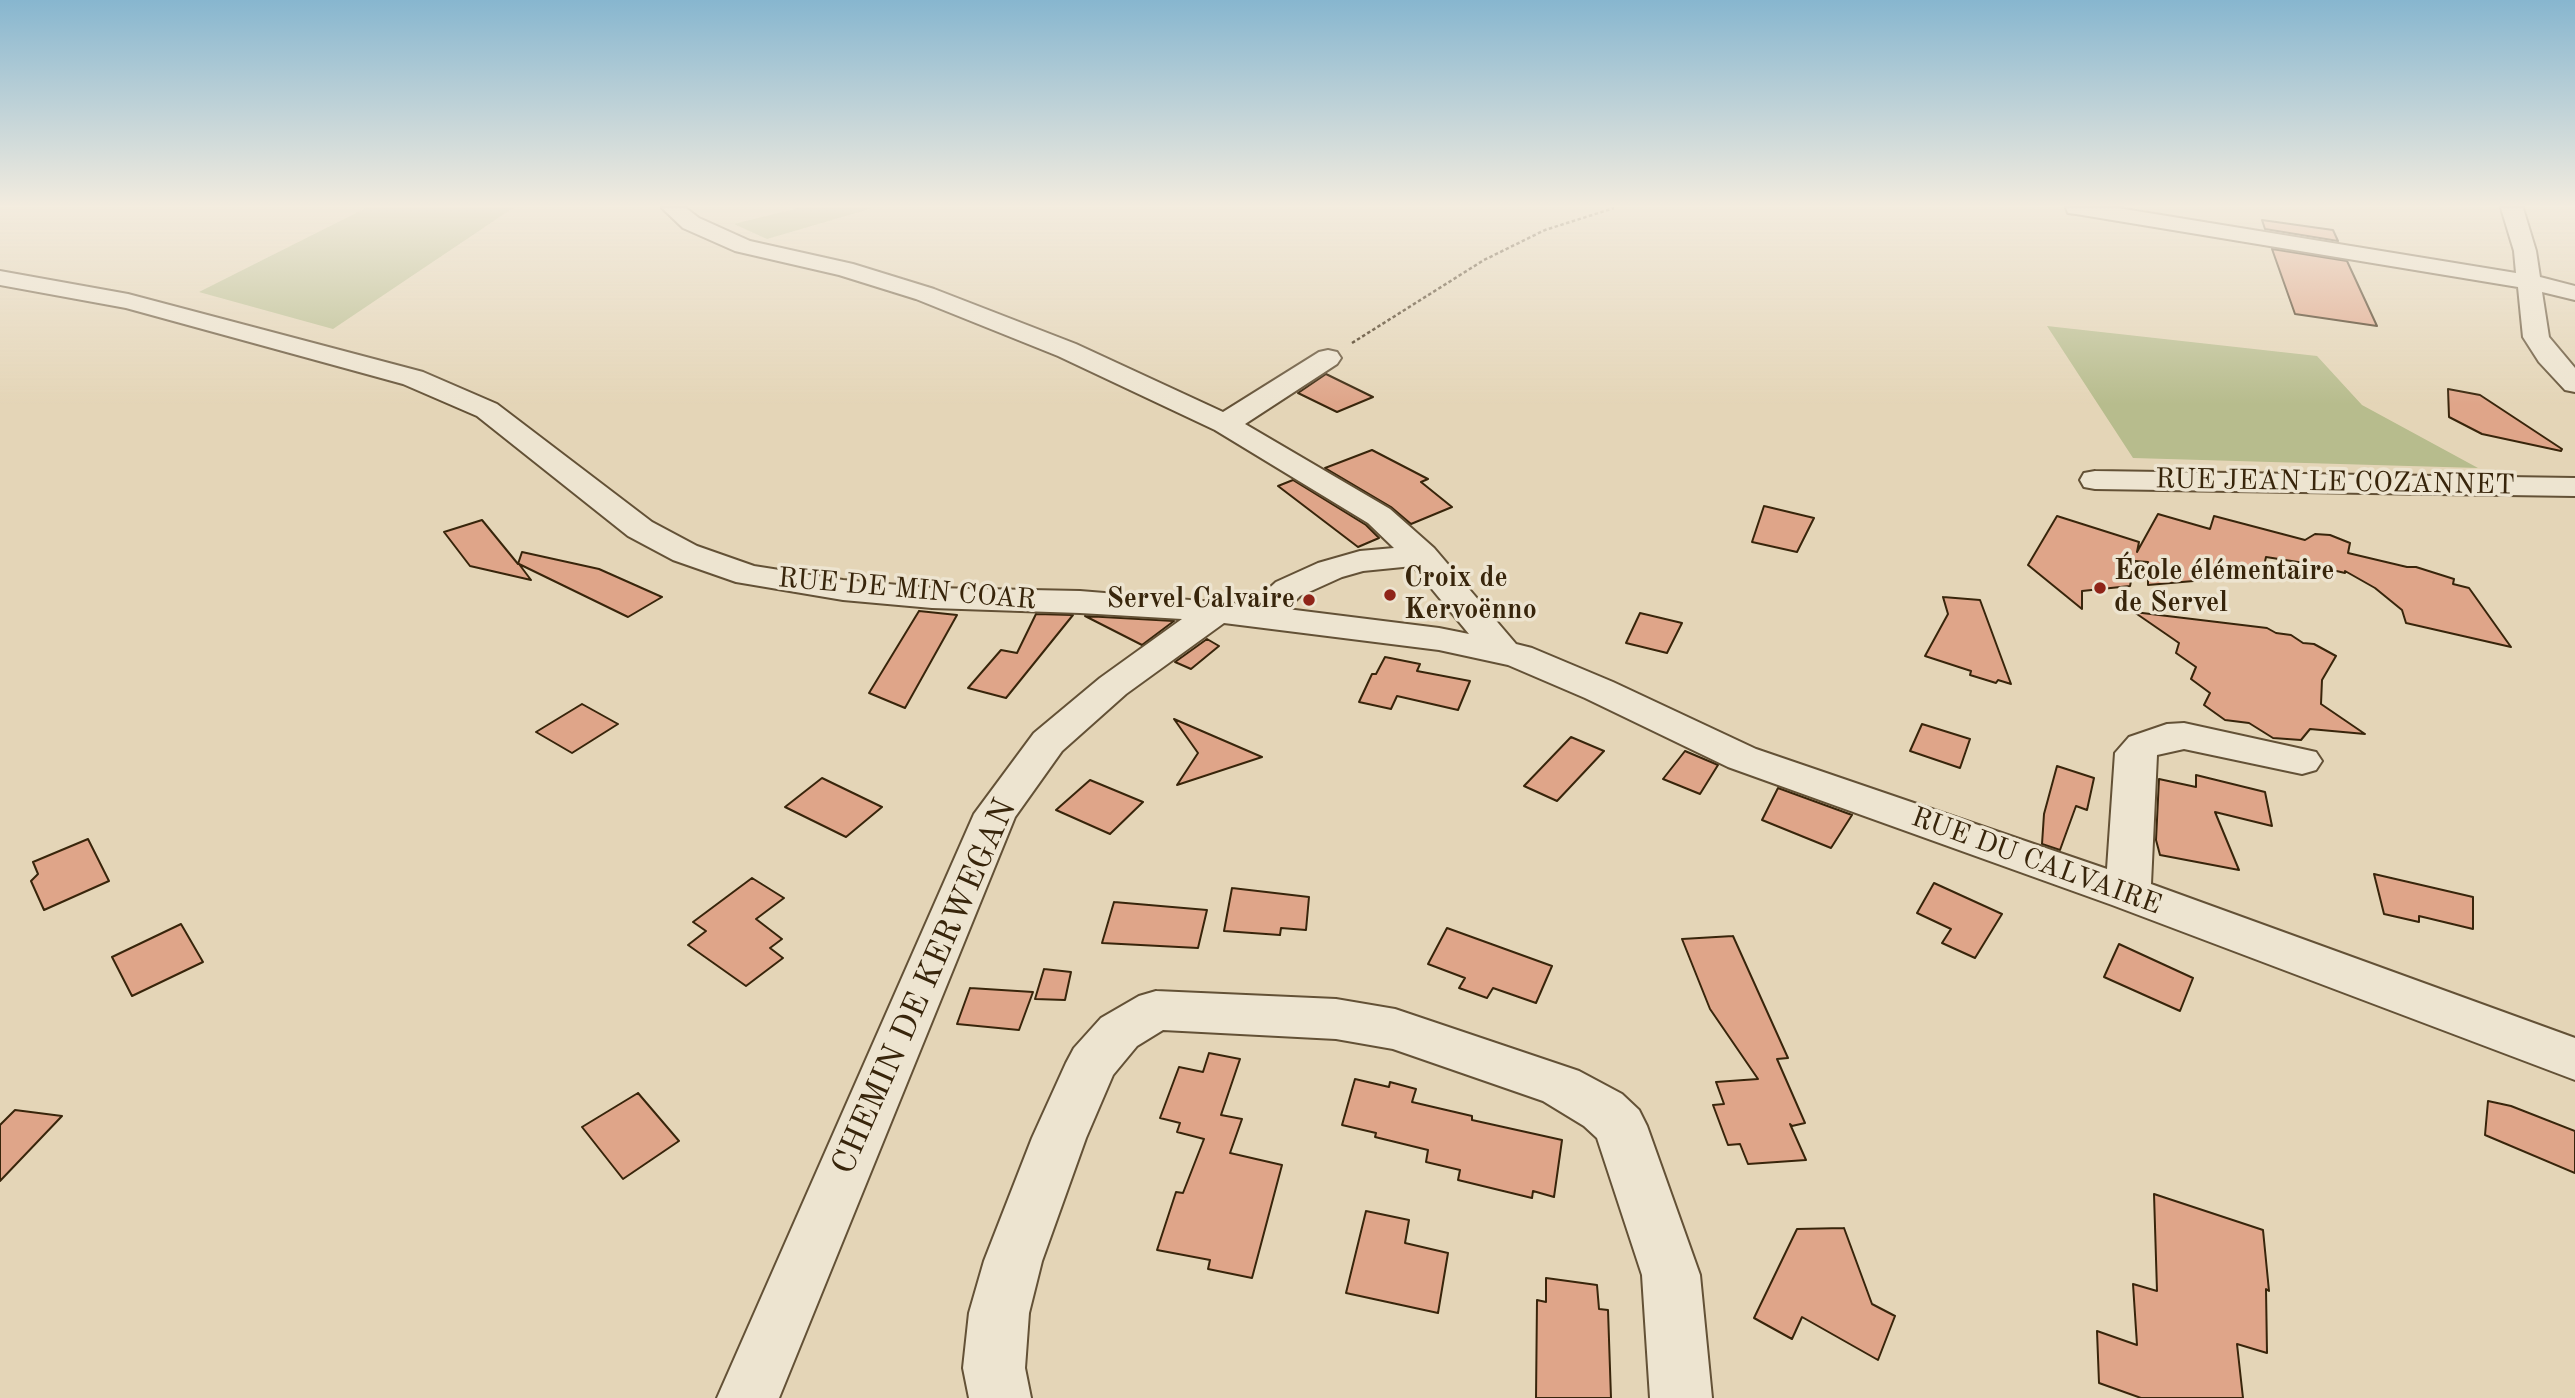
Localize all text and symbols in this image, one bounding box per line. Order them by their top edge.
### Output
street label: RUE JEAN LE COZANNET [2155,463,2515,503]
place label: École élémentaire de Servel [2114,555,2335,621]
street label: RUE DE MIN COAR [777,562,1037,618]
place label: Croix de Kervoënno [1404,562,1537,628]
marker: École élémentaire de Servel [2092,580,2108,596]
place label: Servel Calvaire [1106,583,1295,617]
marker: Croix de Kervoënno [1382,587,1398,603]
marker: Servel Calvaire [1301,592,1317,608]
street label: CHEMIN DE KERWEGAN [824,793,1026,1181]
street label: RUE DU CALVAIRE [1906,801,2166,923]

